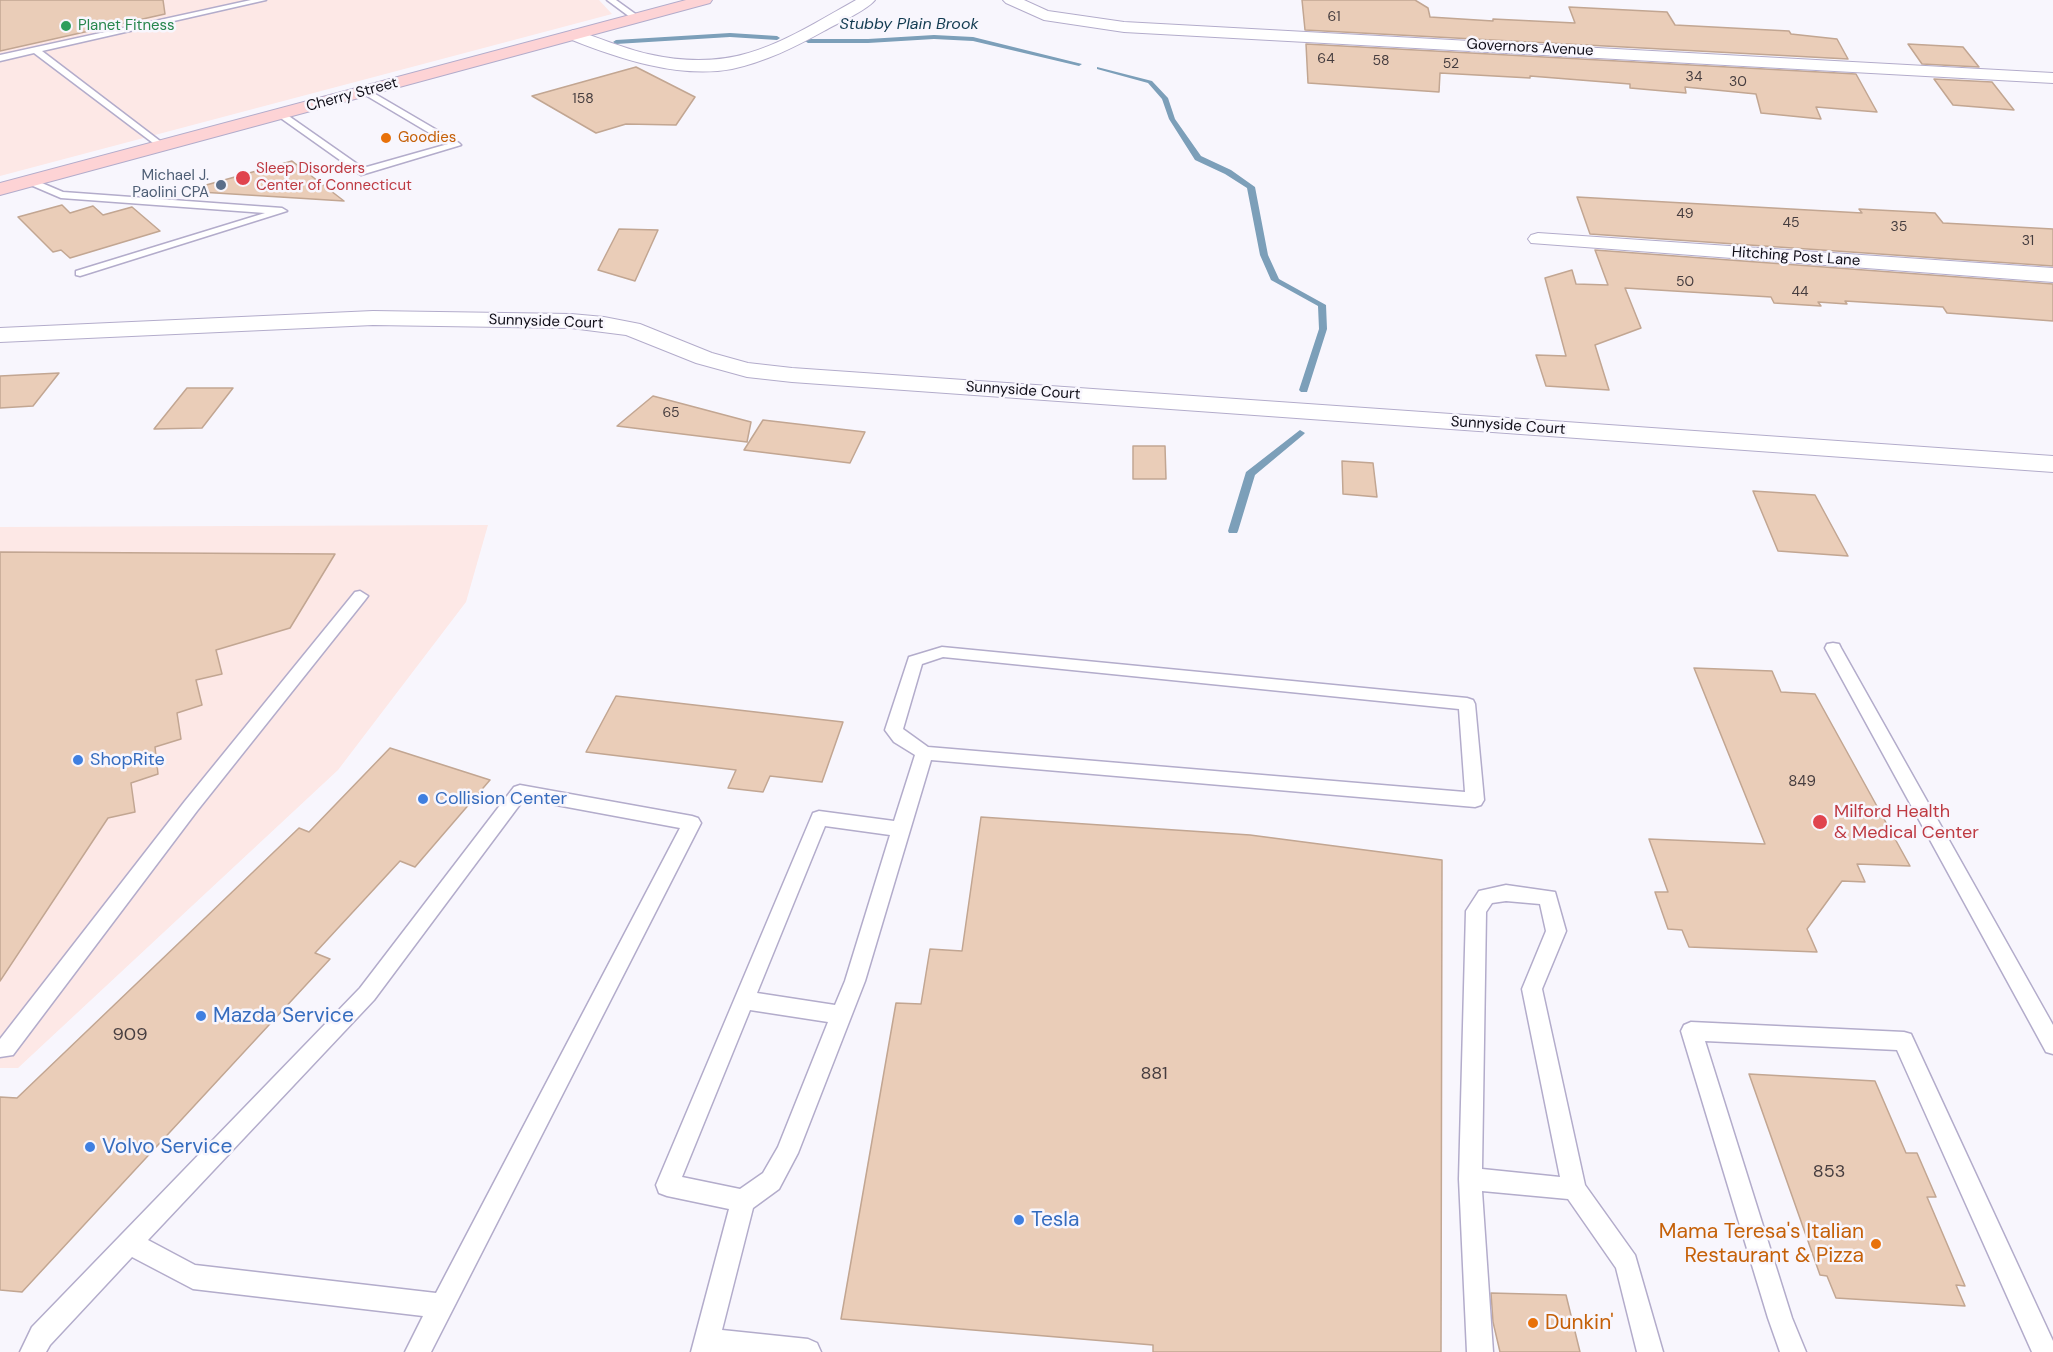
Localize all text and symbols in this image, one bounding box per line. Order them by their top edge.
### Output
house number: 61 [1327,9,1341,25]
water label: Stubby Plain Brook [839,15,979,35]
place label: Planet Fitness [78,17,175,35]
marker: Planet Fitness [59,19,73,33]
street label: Governors Avenue [1466,36,1594,60]
house number: 64 [1317,51,1335,67]
house number: 58 [1372,53,1390,69]
house number: 52 [1443,56,1459,72]
house number: 34 [1686,69,1702,85]
street label: Cherry Street [304,74,400,116]
house number: 30 [1729,74,1747,90]
house number: 158 [572,91,594,107]
place label: Goodies [398,129,456,147]
marker: Goodies [379,131,393,145]
place label: Sleep Disorders Center of Connecticut [256,160,412,195]
place label: Michael J. Paolini CPA [132,167,209,202]
marker: Sleep Disorders Center of Connecticut [234,169,252,187]
marker: Michael J. Paolini CPA [214,178,228,192]
house number: 49 [1676,206,1694,222]
house number: 45 [1782,215,1800,231]
house number: 35 [1891,219,1907,235]
house number: 31 [2022,233,2034,249]
street label: Hitching Post Lane [1731,244,1861,270]
house number: 50 [1676,274,1694,290]
house number: 44 [1792,284,1808,300]
street label: Sunnyside Court [488,311,604,333]
street label: Sunnyside Court [965,378,1081,404]
house number: 65 [662,405,680,421]
street label: Sunnyside Court [1450,413,1566,439]
place label: ShopRite [90,749,165,771]
marker: ShopRite [71,753,85,767]
house number: 849 [1788,773,1816,791]
place label: Collision Center [435,788,567,810]
marker: Collision Center [416,792,430,806]
place label: Milford Health & Medical Center [1834,801,1979,844]
marker: Milford Health & Medical Center [1811,813,1829,831]
place label: Mazda Service [213,1003,354,1029]
marker: Mazda Service [194,1009,208,1023]
house number: 909 [113,1024,147,1046]
house number: 881 [1140,1063,1168,1085]
place label: Volvo Service [102,1134,232,1160]
marker: Volvo Service [83,1140,97,1154]
house number: 853 [1813,1161,1845,1183]
place label: Tesla [1031,1207,1079,1233]
marker: Tesla [1012,1213,1026,1227]
place label: Mama Teresa's Italian Restaurant & Pizza [1659,1219,1864,1269]
marker: Mama Teresa's Italian Restaurant & Pizza [1869,1237,1883,1251]
place label: Dunkin' [1545,1310,1614,1336]
marker: Dunkin' [1526,1316,1540,1330]

